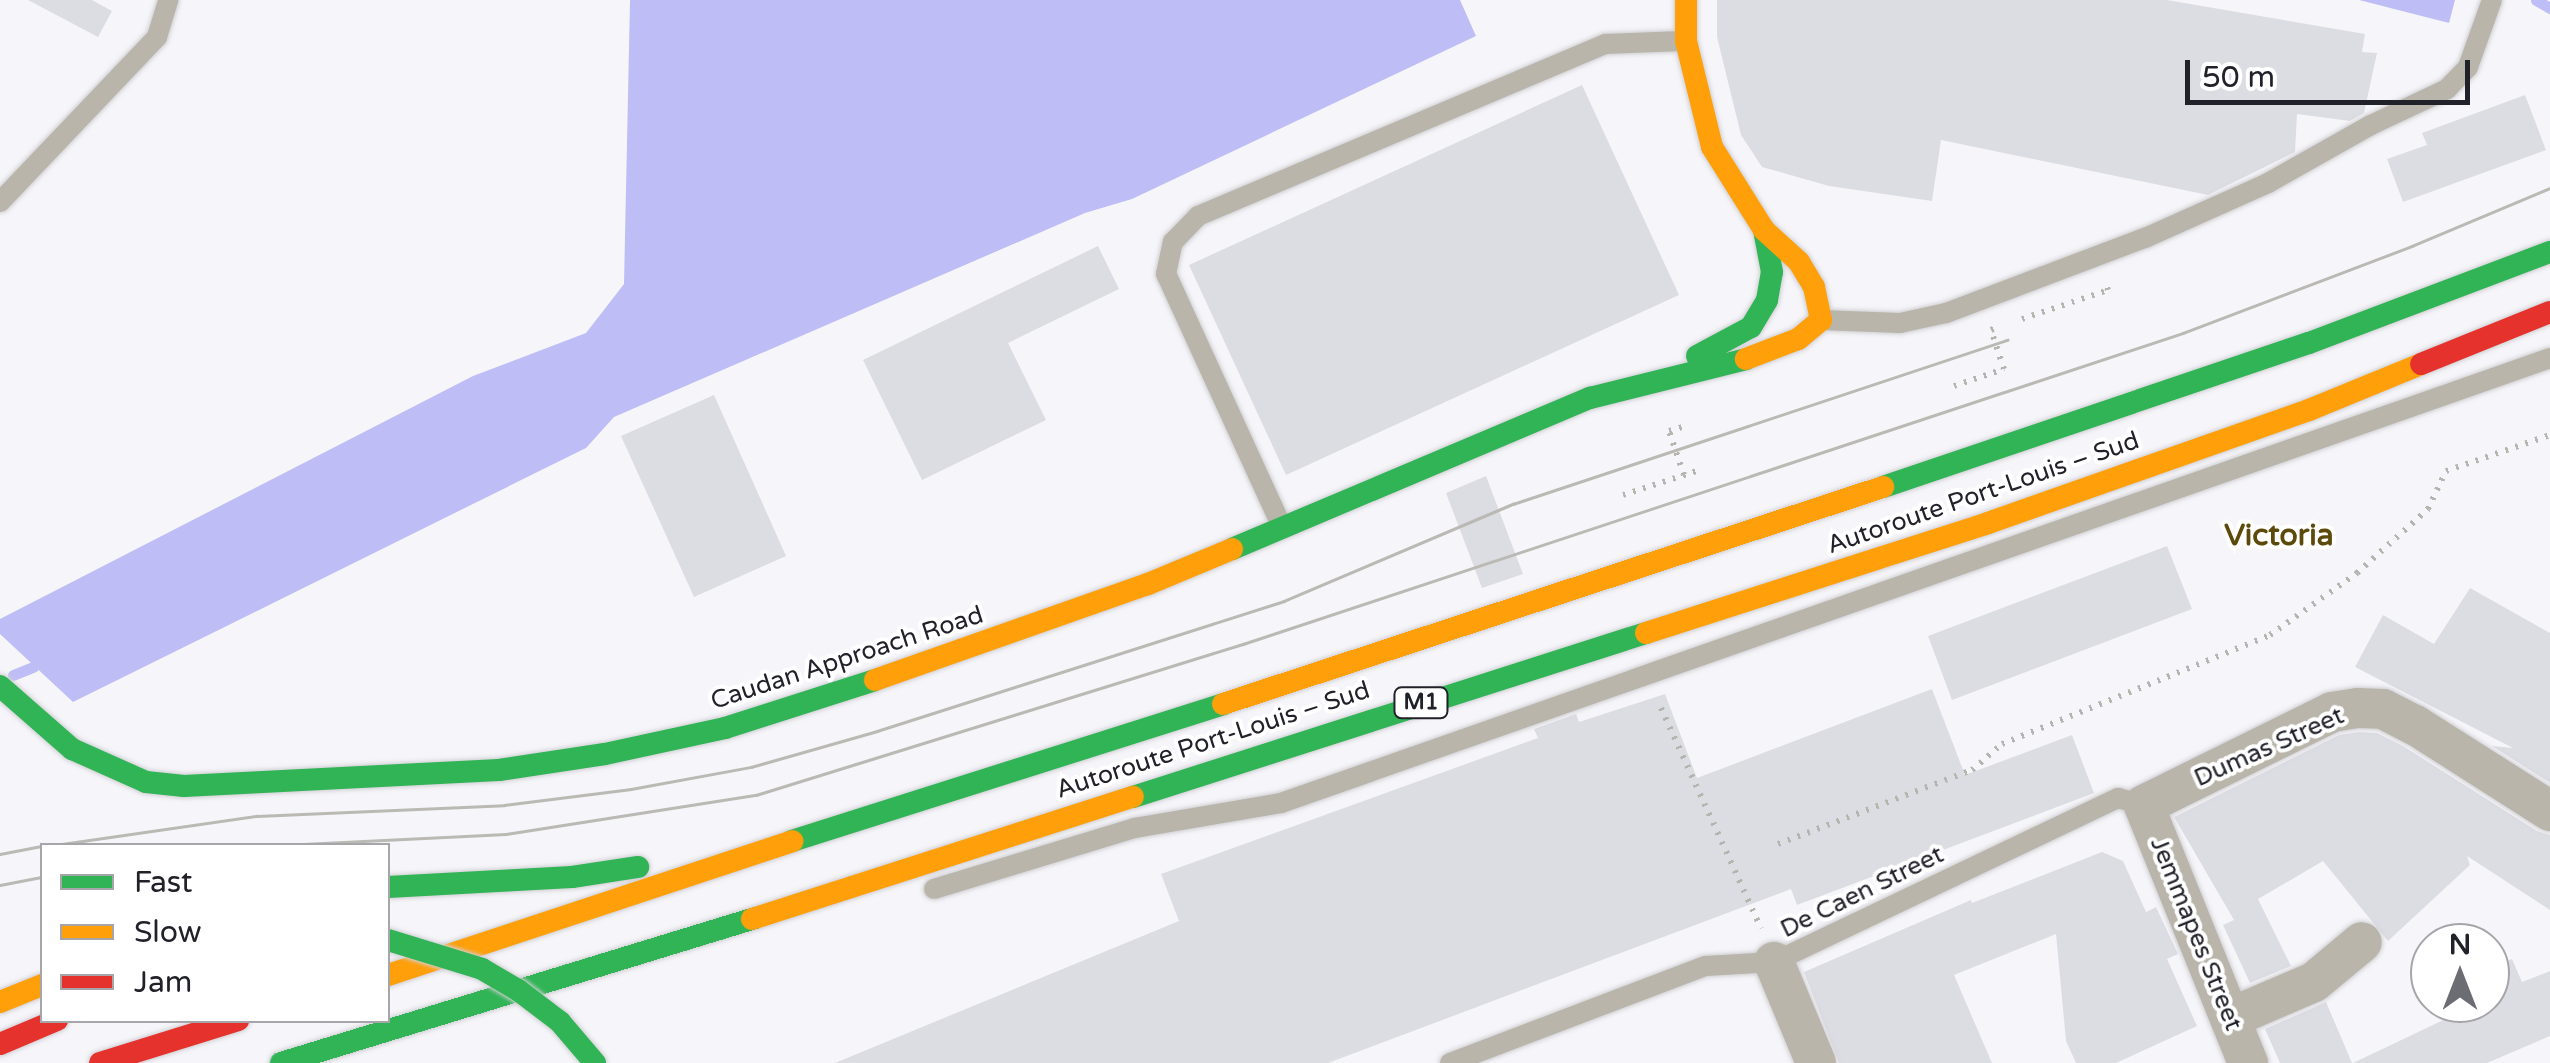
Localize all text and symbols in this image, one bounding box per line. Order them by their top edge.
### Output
scale bar [2190,40,2475,102]
text: 50 m [2202,59,2275,96]
street label: Autoroute Port-Louis – Sud [1823,425,2143,561]
district label: Victoria [2224,518,2334,554]
street label: Caudan Approach Road [707,600,987,716]
street label: Autoroute Port-Louis – Sud [1052,675,1374,805]
road number: M1 [1391,686,1451,720]
street label: Dumas Street [2189,701,2349,793]
street label: Jemmapes Street [2144,833,2248,1035]
street label: De Caen Street [1776,840,1948,944]
legend [40,843,390,1023]
text: Fast [134,864,193,901]
text: Slow [134,914,202,951]
north arrow [2410,923,2510,1023]
text: N [2449,928,2471,962]
text: Jam [134,964,192,1001]

